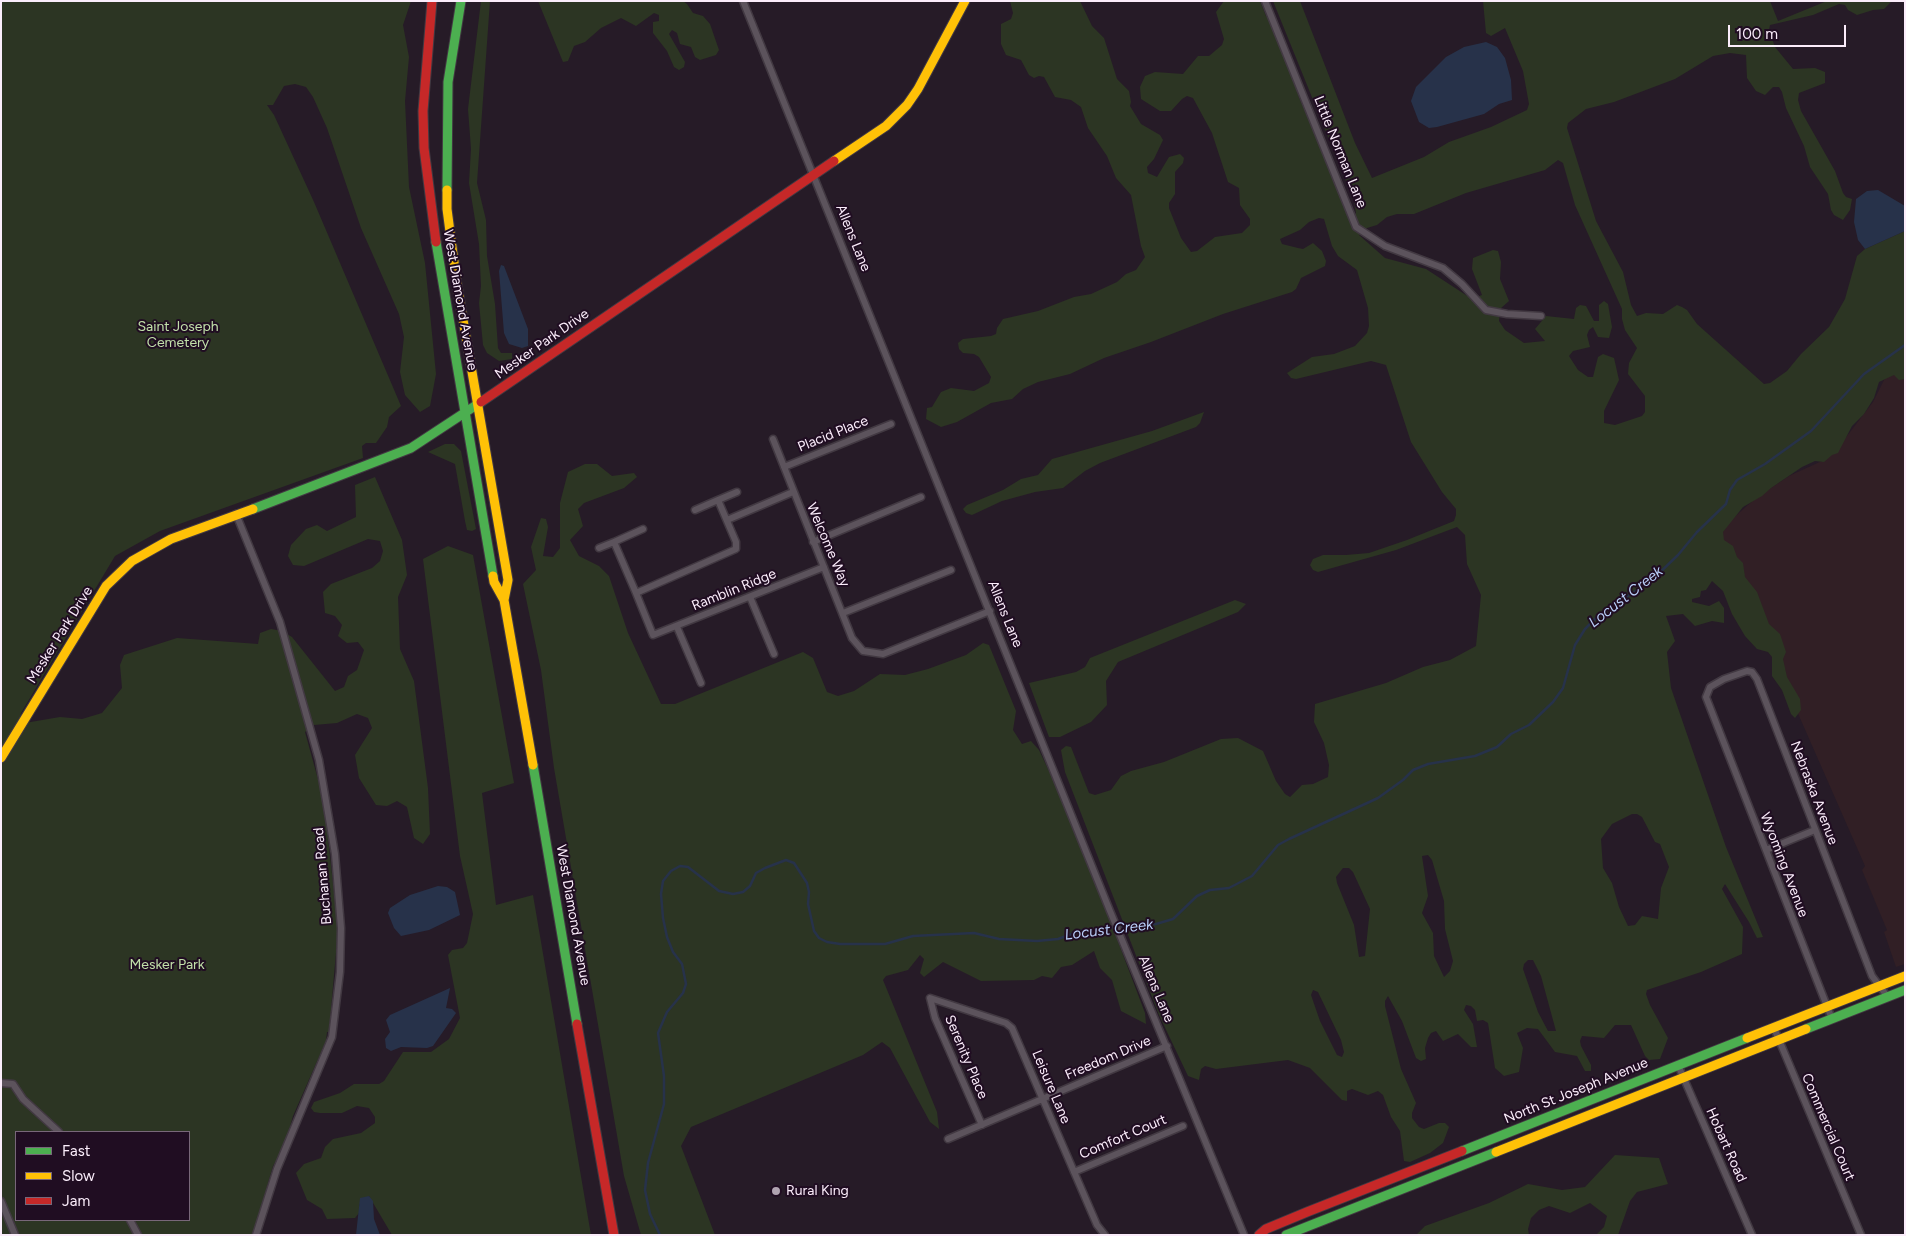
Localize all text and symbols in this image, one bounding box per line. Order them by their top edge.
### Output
scale bar [1731,15,1848,47]
text: 100 m [1736,25,1778,43]
street label: Little Norman Lane [1310,94,1370,210]
street label: Allens Lane [832,202,874,274]
street label: West Diamond Avenue [439,228,481,372]
street label: Mesker Park Drive [492,305,592,383]
park label: Saint Joseph Cemetery [137,319,219,352]
street label: Placid Place [795,412,871,456]
street label: Welcome Way [803,500,853,590]
water label: Locust Creek [1585,562,1667,632]
street label: Ramblin Ridge [689,565,779,615]
street label: Allens Lane [984,578,1026,650]
street label: Mesker Park Drive [23,584,97,686]
street label: Nebraska Avenue [1787,739,1841,847]
street label: Wyoming Avenue [1756,810,1812,920]
street label: Buchanan Road [310,827,336,925]
street label: West Diamond Avenue [552,843,594,987]
water label: Locust Creek [1064,916,1154,944]
street label: Allens Lane [1134,953,1178,1025]
park label: Mesker Park [129,957,205,973]
street label: Serenity Place [941,1013,991,1101]
street label: Freedom Drive [1063,1032,1153,1084]
street label: Leisure Lane [1028,1048,1074,1126]
street label: North St Joseph Avenue [1501,1054,1651,1128]
street label: Commercial Court [1798,1071,1858,1183]
street label: Hobart Road [1702,1105,1750,1185]
street label: Comfort Court [1077,1111,1169,1163]
legend [15,1131,190,1221]
text: Fast [62,1142,90,1160]
text: Slow [62,1167,95,1185]
place label: Rural King [786,1183,849,1199]
marker: Rural King [770,1185,782,1197]
text: Jam [62,1192,90,1210]

